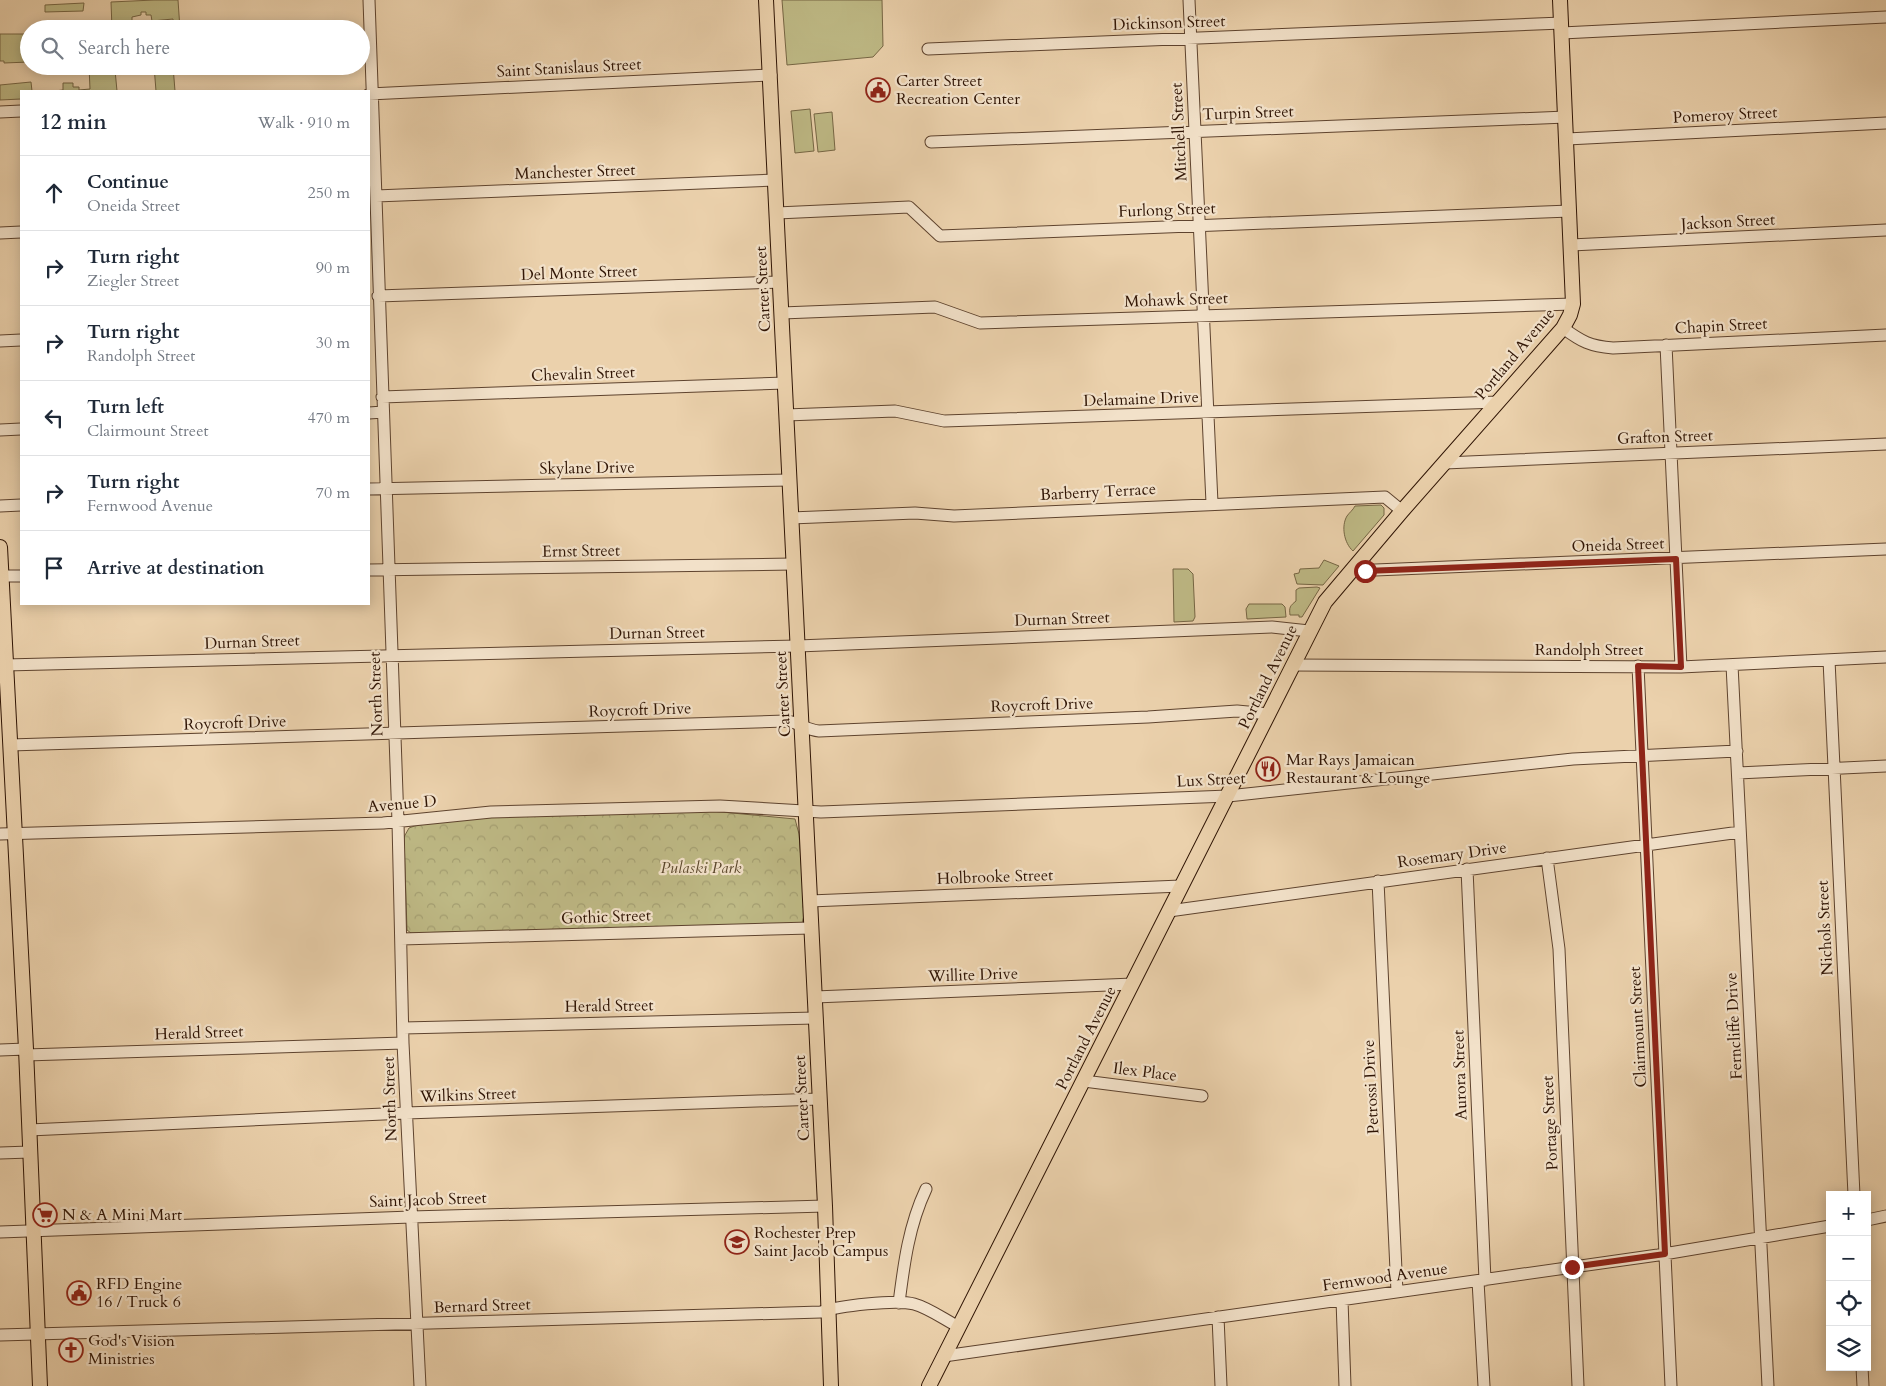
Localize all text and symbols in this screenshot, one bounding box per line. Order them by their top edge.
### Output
street label: Dickinson Street [1112,10,1226,36]
search box [20,20,370,75]
icon: search [38,34,66,62]
text: Search here [78,35,170,61]
street label: Saint Stanislaus Street [496,53,642,83]
place label: Carter Street Recreation Center [896,70,1020,110]
public building icon: Carter Street Recreation Center [865,77,891,103]
street label: Mitchell Street [1165,82,1193,182]
street label: Turpin Street [1202,100,1294,126]
street label: Pomeroy Street [1672,101,1778,129]
text: 12 min [40,108,107,137]
text: Walk · 910 m [258,112,350,134]
street label: Manchester Street [514,159,636,185]
text: Continue [87,169,169,195]
icon: ahead [40,179,68,207]
text: 250 m [308,182,350,204]
text: Oneida Street [87,195,180,217]
street label: Furlong Street [1118,197,1216,223]
street label: Jackson Street [1678,209,1776,236]
text: Turn right [87,244,179,270]
street label: Carter Street [750,246,776,332]
icon: right [40,254,68,282]
text: 90 m [316,257,350,279]
street label: Del Monte Street [520,260,638,286]
text: Ziegler Street [87,270,179,292]
street label: Mohawk Street [1124,287,1228,313]
street label: Portland Avenue [1470,303,1560,405]
street label: Chapin Street [1674,313,1768,339]
text: Turn right [87,319,179,345]
icon: right [40,329,68,357]
text: 30 m [316,332,350,354]
text: Randolph Street [87,345,195,367]
street label: Chevalin Street [531,361,635,387]
street label: Delamaine Drive [1083,386,1199,412]
text: Turn left [87,394,164,420]
icon: left [40,404,68,432]
text: 470 m [308,407,350,429]
text: Clairmount Street [87,420,208,442]
street label: Grafton Street [1617,424,1713,450]
street label: Skylane Drive [539,456,635,480]
text: Turn right [87,469,179,495]
street label: Barberry Terrace [1039,478,1157,506]
icon: right [40,479,68,507]
text: 70 m [316,482,350,504]
text: Fernwood Avenue [87,495,213,517]
street label: Oneida Street [1571,532,1665,558]
street label: Ernst Street [542,539,620,563]
icon: arrive [40,554,68,582]
text: Arrive at destination [87,555,264,581]
route start [1354,560,1377,583]
street label: Durnan Street [1014,606,1110,632]
street label: Durnan Street [609,621,705,645]
street label: Portland Avenue [1233,621,1303,733]
street label: Durnan Street [204,629,300,655]
street label: Randolph Street [1535,639,1643,661]
street label: North Street [364,651,388,737]
street label: Carter Street [770,651,796,737]
street label: Roycroft Drive [990,692,1094,718]
street label: Roycroft Drive [588,697,692,723]
street label: Roycroft Drive [183,710,287,736]
place label: Mar Rays Jamaican Restaurant & Lounge [1286,749,1430,789]
restaurant icon: Mar Rays Jamaican Restaurant & Lounge [1255,756,1281,782]
street label: Lux Street [1176,767,1246,793]
street label: Avenue D [367,790,437,818]
street label: Rosemary Drive [1396,836,1508,874]
park label: Pulaski Park [660,857,742,879]
street label: Holbrooke Street [936,864,1054,890]
street label: Nichols Street [1812,880,1838,976]
street label: Gothic Street [561,904,651,930]
street label: Willite Drive [927,962,1018,988]
street label: Clairmount Street [1624,966,1652,1088]
street label: Ferncliffe Drive [1720,972,1748,1080]
street label: Portland Avenue [1050,982,1122,1094]
street label: Herald Street [564,994,654,1018]
street label: Herald Street [154,1020,244,1046]
street label: Aurora Street [1447,1030,1473,1120]
street label: Petrossi Drive [1358,1039,1384,1135]
street label: Carter Street [789,1055,815,1141]
street label: North Street [378,1056,402,1142]
street label: Ilex Place [1112,1057,1178,1087]
street label: Portage Street [1537,1075,1563,1171]
street label: Wilkins Street [418,1082,517,1108]
street label: Saint Jacob Street [369,1187,487,1213]
map controls [1826,1191,1871,1371]
button: + [1826,1191,1871,1236]
supermarket icon: N & A Mini Mart [32,1202,58,1228]
place label: N & A Mini Mart [62,1204,182,1226]
place label: Rochester Prep Saint Jacob Campus [754,1222,888,1262]
school or university icon: Rochester Prep Saint Jacob Campus [724,1229,750,1255]
button: − [1826,1236,1871,1281]
route end [1561,1256,1584,1279]
street label: Fernwood Avenue [1321,1257,1449,1297]
place label: RFD Engine 16 / Truck 6 [96,1273,182,1313]
public building icon: RFD Engine 16 / Truck 6 [66,1280,92,1306]
button: locate [1826,1281,1871,1326]
street label: Bernard Street [433,1293,531,1319]
button: layers [1826,1326,1871,1371]
place label: God's Vision Ministries [88,1330,175,1370]
church icon: God's Vision Ministries [58,1337,84,1363]

